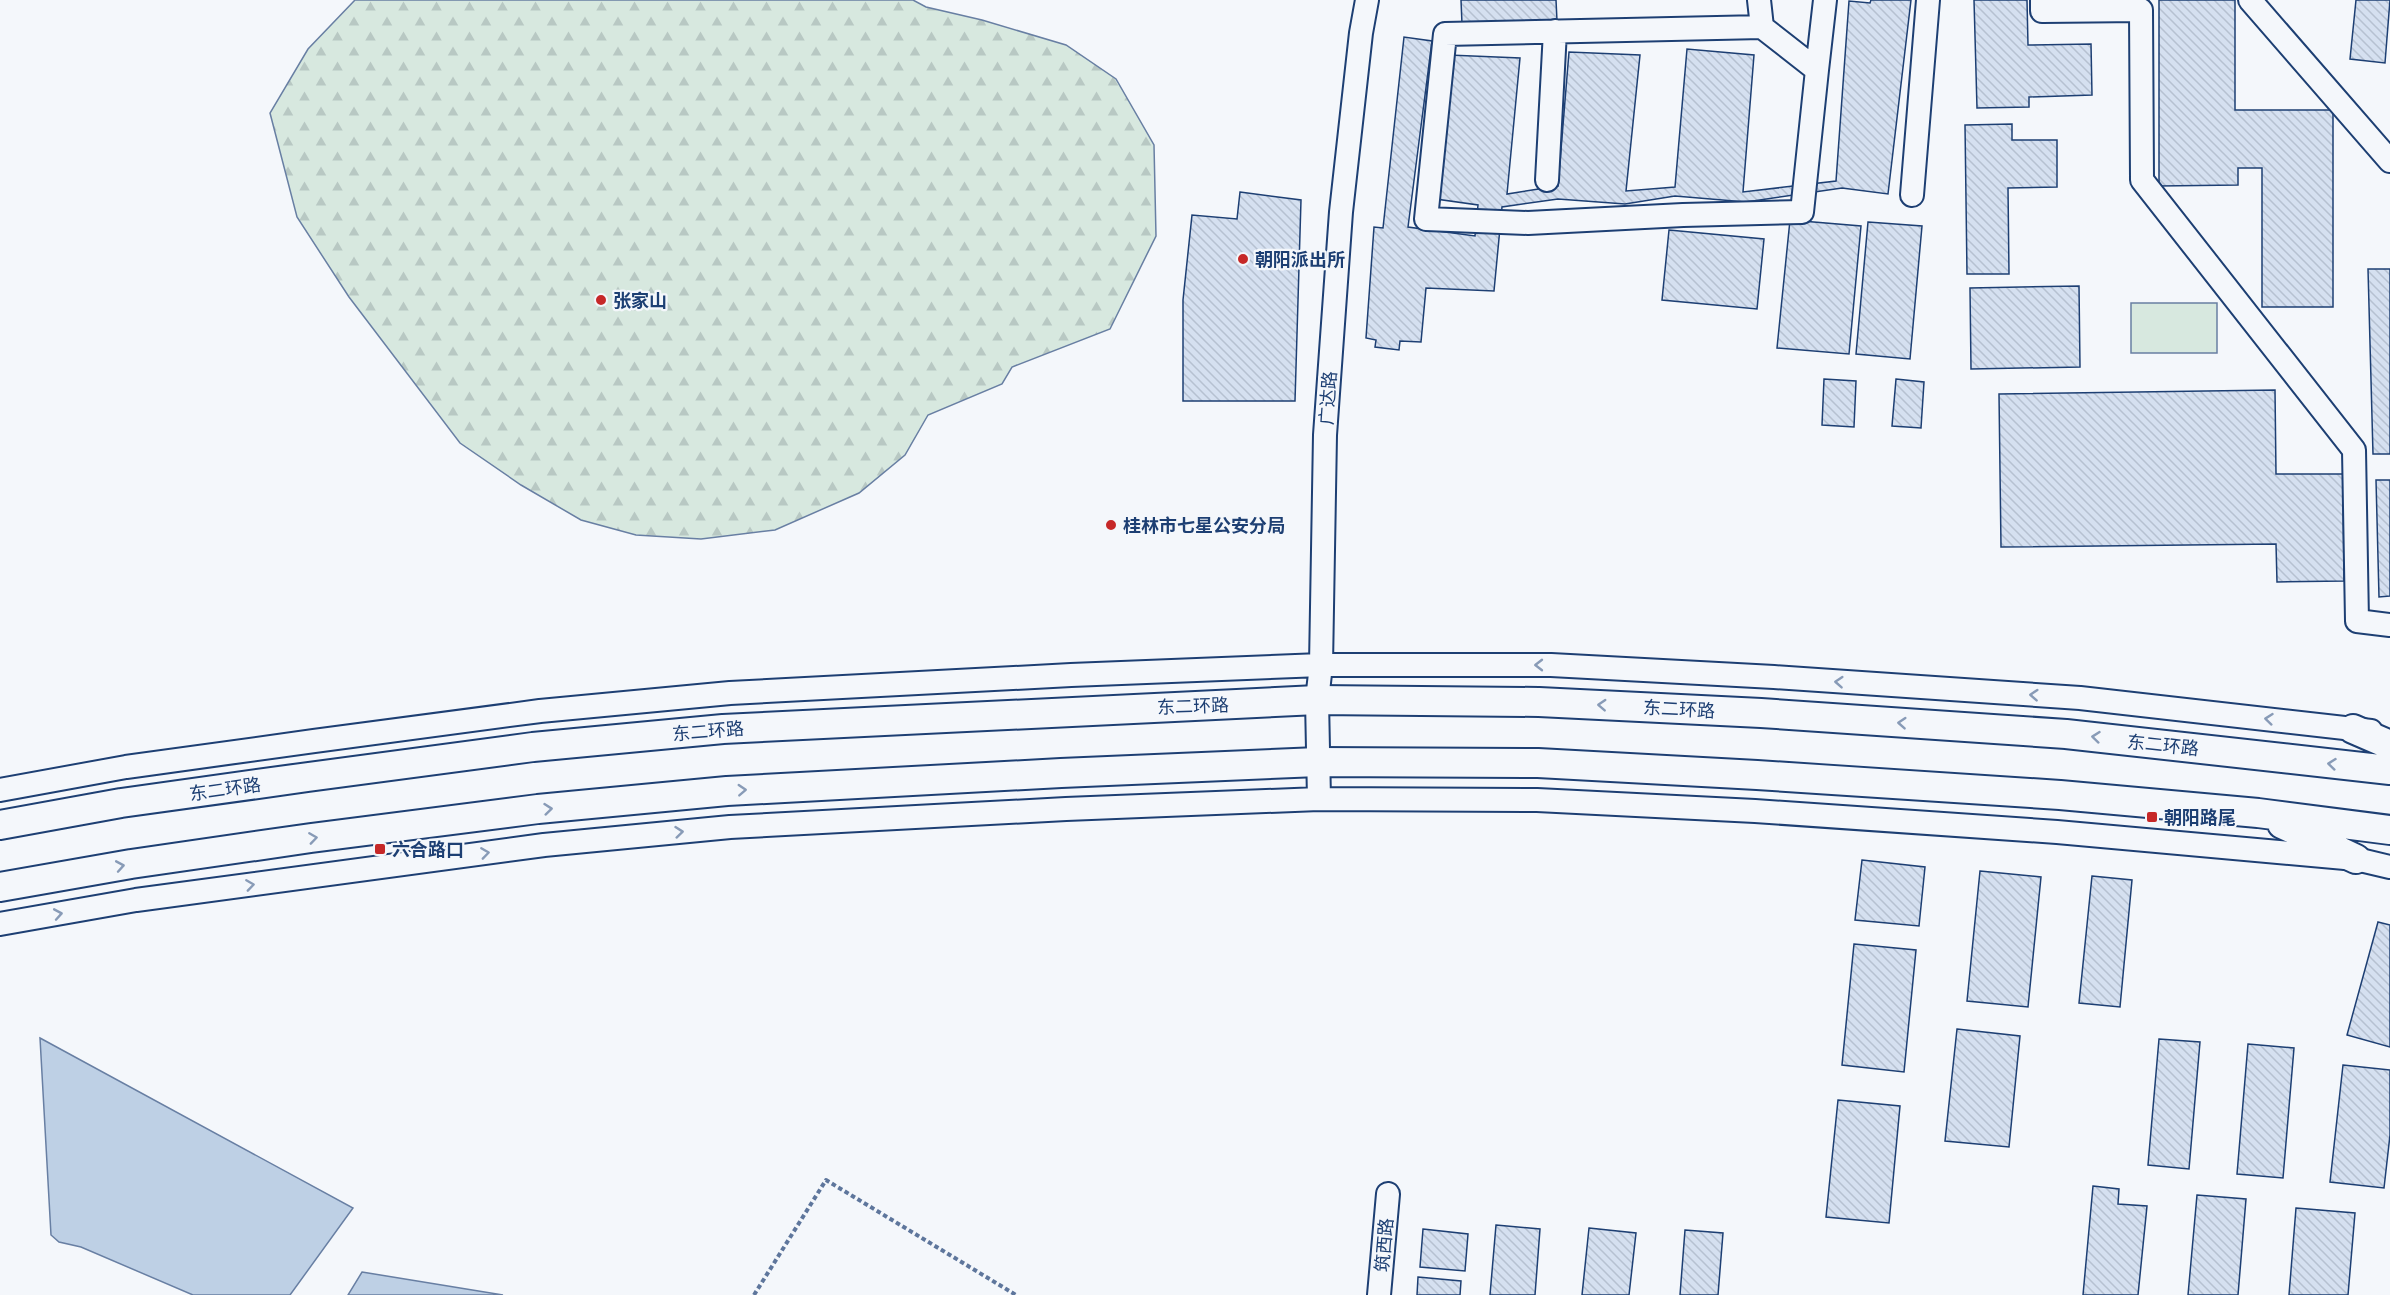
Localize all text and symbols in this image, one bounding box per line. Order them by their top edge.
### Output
place label: 朝阳派出所 [1255,247,1345,272]
marker: 朝阳派出所 [1236,252,1250,266]
place label: 张家山 [613,288,667,313]
marker: 张家山 [594,293,608,307]
street label: 广达路 [1314,370,1342,426]
place label: 桂林市七星公安分局 [1123,513,1285,538]
marker: 桂林市七星公安分局 [1104,518,1118,532]
one-way arrow [1535,659,1544,671]
one-way arrow [1834,675,1843,688]
one-way arrow [2029,688,2038,701]
street label: 东二环路 [1157,692,1229,720]
street label: 东二环路 [1642,695,1716,723]
one-way arrow [1598,699,1607,712]
one-way arrow [2265,713,2274,726]
street label: 东二环路 [671,715,745,747]
one-way arrow [1897,716,1906,729]
street label: 东二环路 [2126,729,2200,761]
one-way arrow [2092,731,2101,744]
one-way arrow [2327,758,2336,771]
street label: 东二环路 [188,772,262,806]
one-way arrow [737,784,746,797]
one-way arrow [543,803,552,815]
place label: 朝阳路尾 [2164,805,2236,830]
marker: 朝阳路尾 [2145,810,2159,824]
one-way arrow [674,826,684,839]
one-way arrow [308,832,317,845]
place label: 六合路口 [392,837,464,862]
marker: 六合路口 [373,842,387,856]
one-way arrow [481,848,490,860]
one-way arrow [114,860,124,873]
one-way arrow [246,879,255,891]
one-way arrow [52,908,62,921]
street label: 筑西路 [1369,1217,1399,1273]

